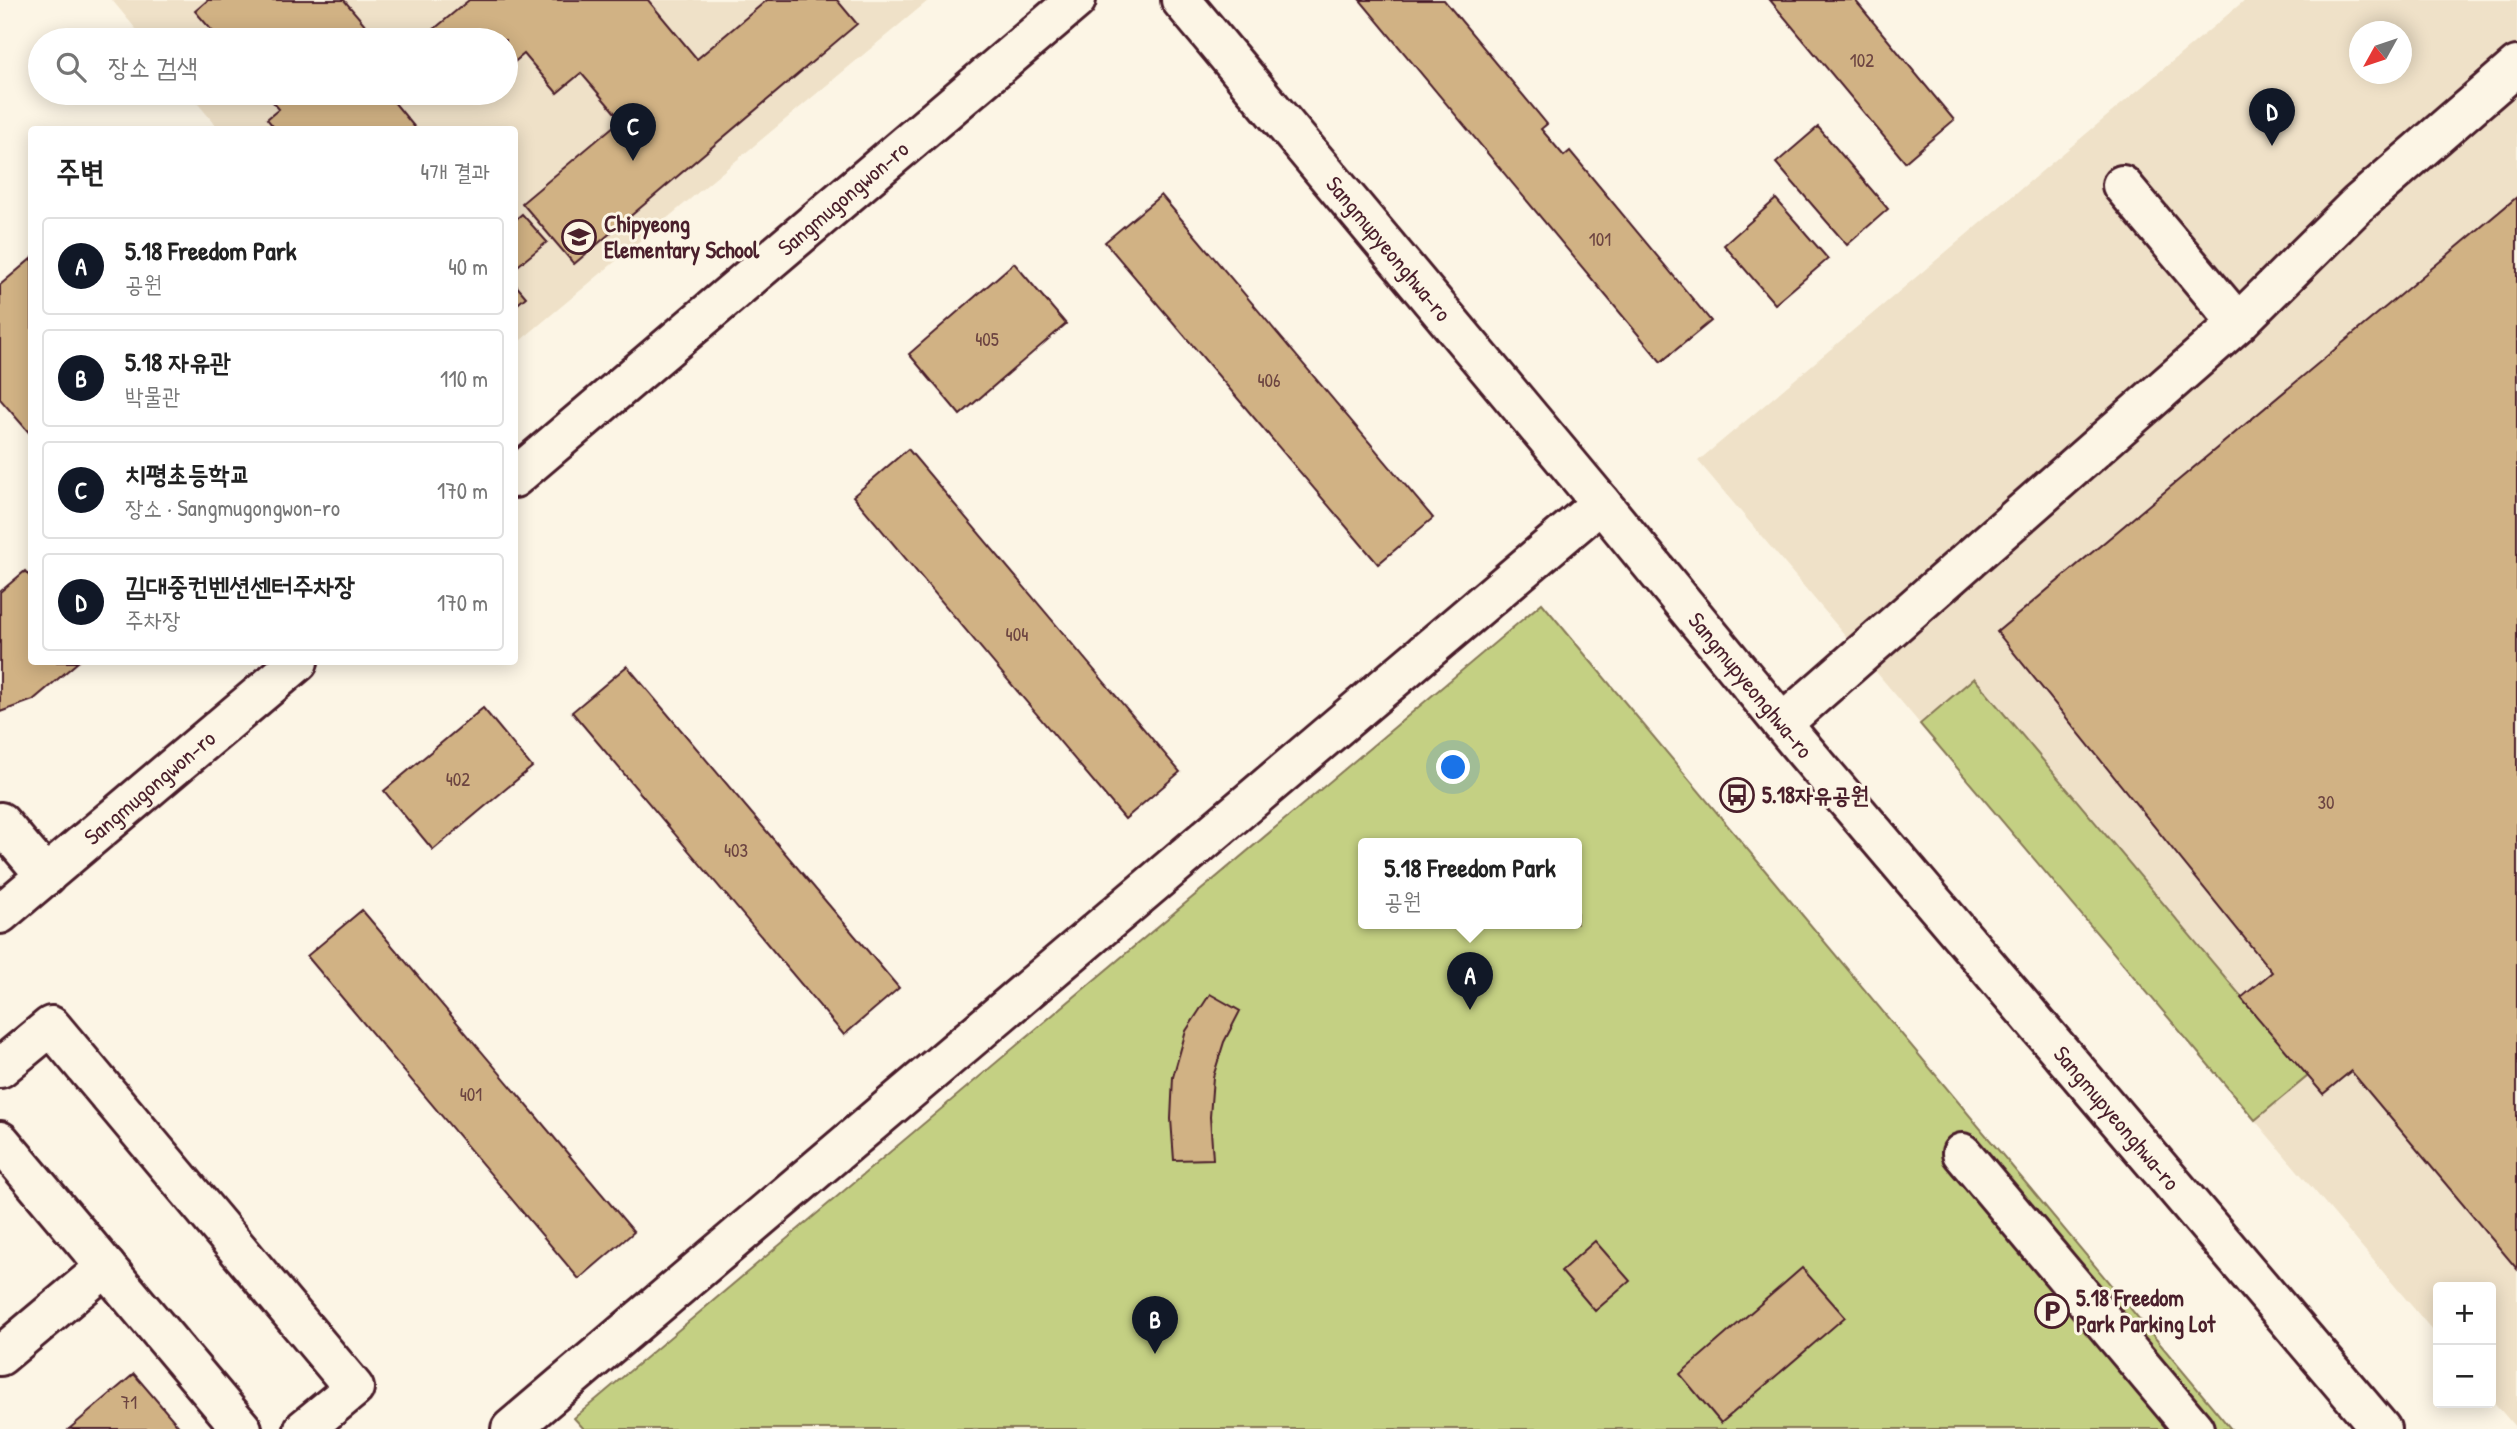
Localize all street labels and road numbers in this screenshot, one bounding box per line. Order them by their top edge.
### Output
street label: Sangmugongwon-ro [771,133,915,262]
street label: Sangmupyeonghwa-ro [1319,169,1459,328]
street label: Sangmupyeonghwa-ro [1682,605,1820,765]
street label: Sangmugongwon-ro [77,723,222,852]
street label: Sangmupyeonghwa-ro [2047,1039,2187,1197]

